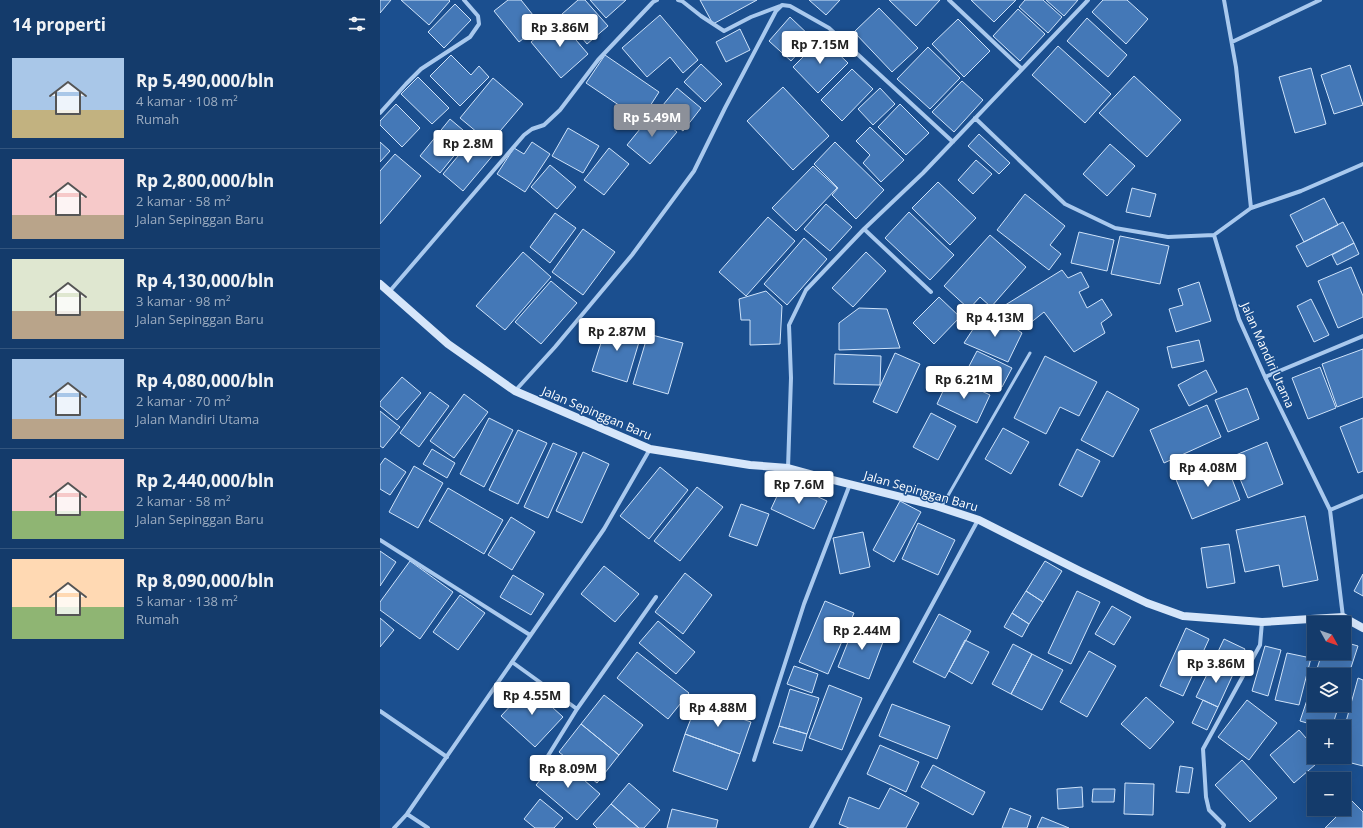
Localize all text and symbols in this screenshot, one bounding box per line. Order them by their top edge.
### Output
text: 14 properti [12,13,106,36]
icon: filters [346,13,368,35]
pin: Rp 3.86M [519,14,601,48]
text: Rp 3.86M [531,18,589,36]
pin: Rp 7.15M [779,31,861,65]
text: Rp 7.15M [791,35,849,53]
text: Rp 5,490,000/bln [136,69,274,92]
icon: home [44,74,92,122]
text: 4 kamar · 108 m² [136,92,238,110]
pin: Rp 5.49M [611,104,693,138]
text: Rp 5.49M [623,108,681,126]
text: Rumah [136,110,179,128]
pin: Rp 2.8M [431,130,505,164]
text: Rp 2.8M [442,134,494,152]
text: Rp 2,800,000/bln [136,169,274,192]
icon: home [44,175,92,223]
text: 2 kamar · 58 m² [136,192,230,210]
text: Jalan Sepinggan Baru [136,210,264,228]
text: Rp 4,130,000/bln [136,269,274,292]
icon: home [44,275,92,323]
text: 3 kamar · 98 m² [136,292,230,310]
street label: Jalan Mandiri Utama [1237,299,1299,410]
pin: Rp 4.13M [954,304,1036,338]
text: Rp 4.13M [966,308,1024,326]
text: Jalan Sepinggan Baru [136,310,264,328]
pin: Rp 2.87M [576,318,658,352]
text: Rp 2.87M [588,322,646,340]
pin: Rp 6.21M [923,366,1005,400]
text: Rp 4,080,000/bln [136,369,274,392]
text: Rp 6.21M [935,370,993,388]
icon: home [44,375,92,423]
street label: Jalan Sepinggan Baru [538,382,655,444]
text: 2 kamar · 70 m² [136,392,230,410]
text: Jalan Mandiri Utama [136,410,259,428]
pin: Rp 4.08M [1167,454,1249,488]
text: Rp 4.08M [1179,458,1237,476]
street label: Jalan Sepinggan Baru [861,466,980,515]
text: Rp 2,440,000/bln [136,469,274,492]
pin: Rp 7.6M [762,471,836,505]
icon: home [44,475,92,523]
text: Rp 7.6M [773,475,825,493]
text: 2 kamar · 58 m² [136,492,230,510]
text: Jalan Sepinggan Baru [136,510,264,528]
text: Rp 8,090,000/bln [136,569,274,592]
icon: home [44,575,92,623]
text: 5 kamar · 138 m² [136,592,238,610]
text: Rumah [136,610,179,628]
north arrow [1307,616,1351,660]
map controls [1307,616,1351,816]
pin: Rp 2.44M [821,617,903,651]
text: Rp 2.44M [833,621,891,639]
pin: Rp 3.86M [1175,650,1257,684]
text: Rp 3.86M [1187,654,1245,672]
button: layers [1307,668,1351,712]
pin: Rp 4.55M [491,682,573,716]
text: Rp 4.55M [503,686,561,704]
pin: Rp 4.88M [677,694,759,728]
text: Rp 4.88M [689,698,747,716]
button: + [1307,720,1351,764]
pin: Rp 8.09M [527,755,609,789]
text: Rp 8.09M [539,759,597,777]
button: − [1307,772,1351,816]

